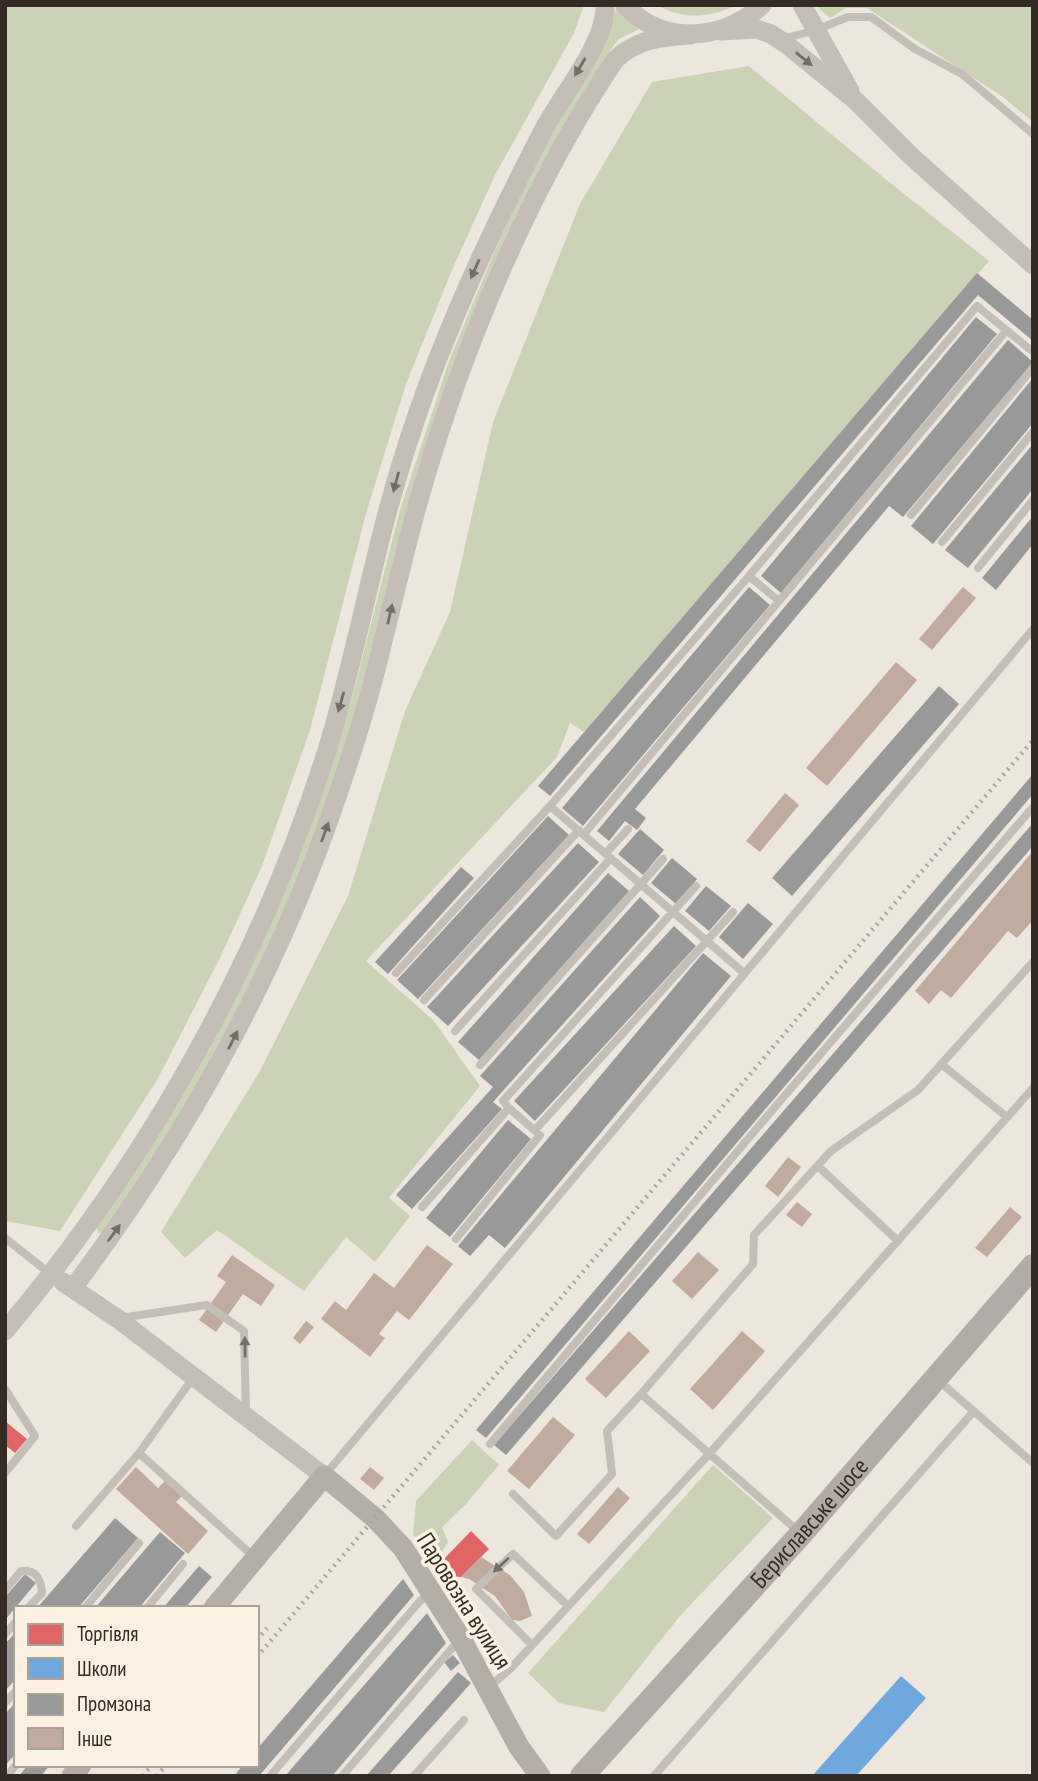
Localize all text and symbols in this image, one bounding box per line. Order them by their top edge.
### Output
one-way arrow [795,51,812,66]
one-way arrow [574,58,587,77]
one-way arrow [469,259,481,279]
one-way arrow [390,471,401,493]
one-way arrow [384,603,395,625]
one-way arrow [335,692,345,713]
one-way arrow [320,821,331,842]
one-way arrow [227,1030,238,1050]
one-way arrow [106,1224,120,1242]
one-way arrow [239,1335,250,1357]
street label: Бериславське шосе [743,1451,875,1595]
street label: Паровозна вулиця [410,1527,519,1675]
one-way arrow [493,1557,510,1573]
legend [14,1606,259,1767]
text: Торгівля [77,1620,138,1647]
text: Школи [77,1655,126,1682]
text: Промзона [77,1690,151,1717]
text: Інше [77,1725,112,1752]

